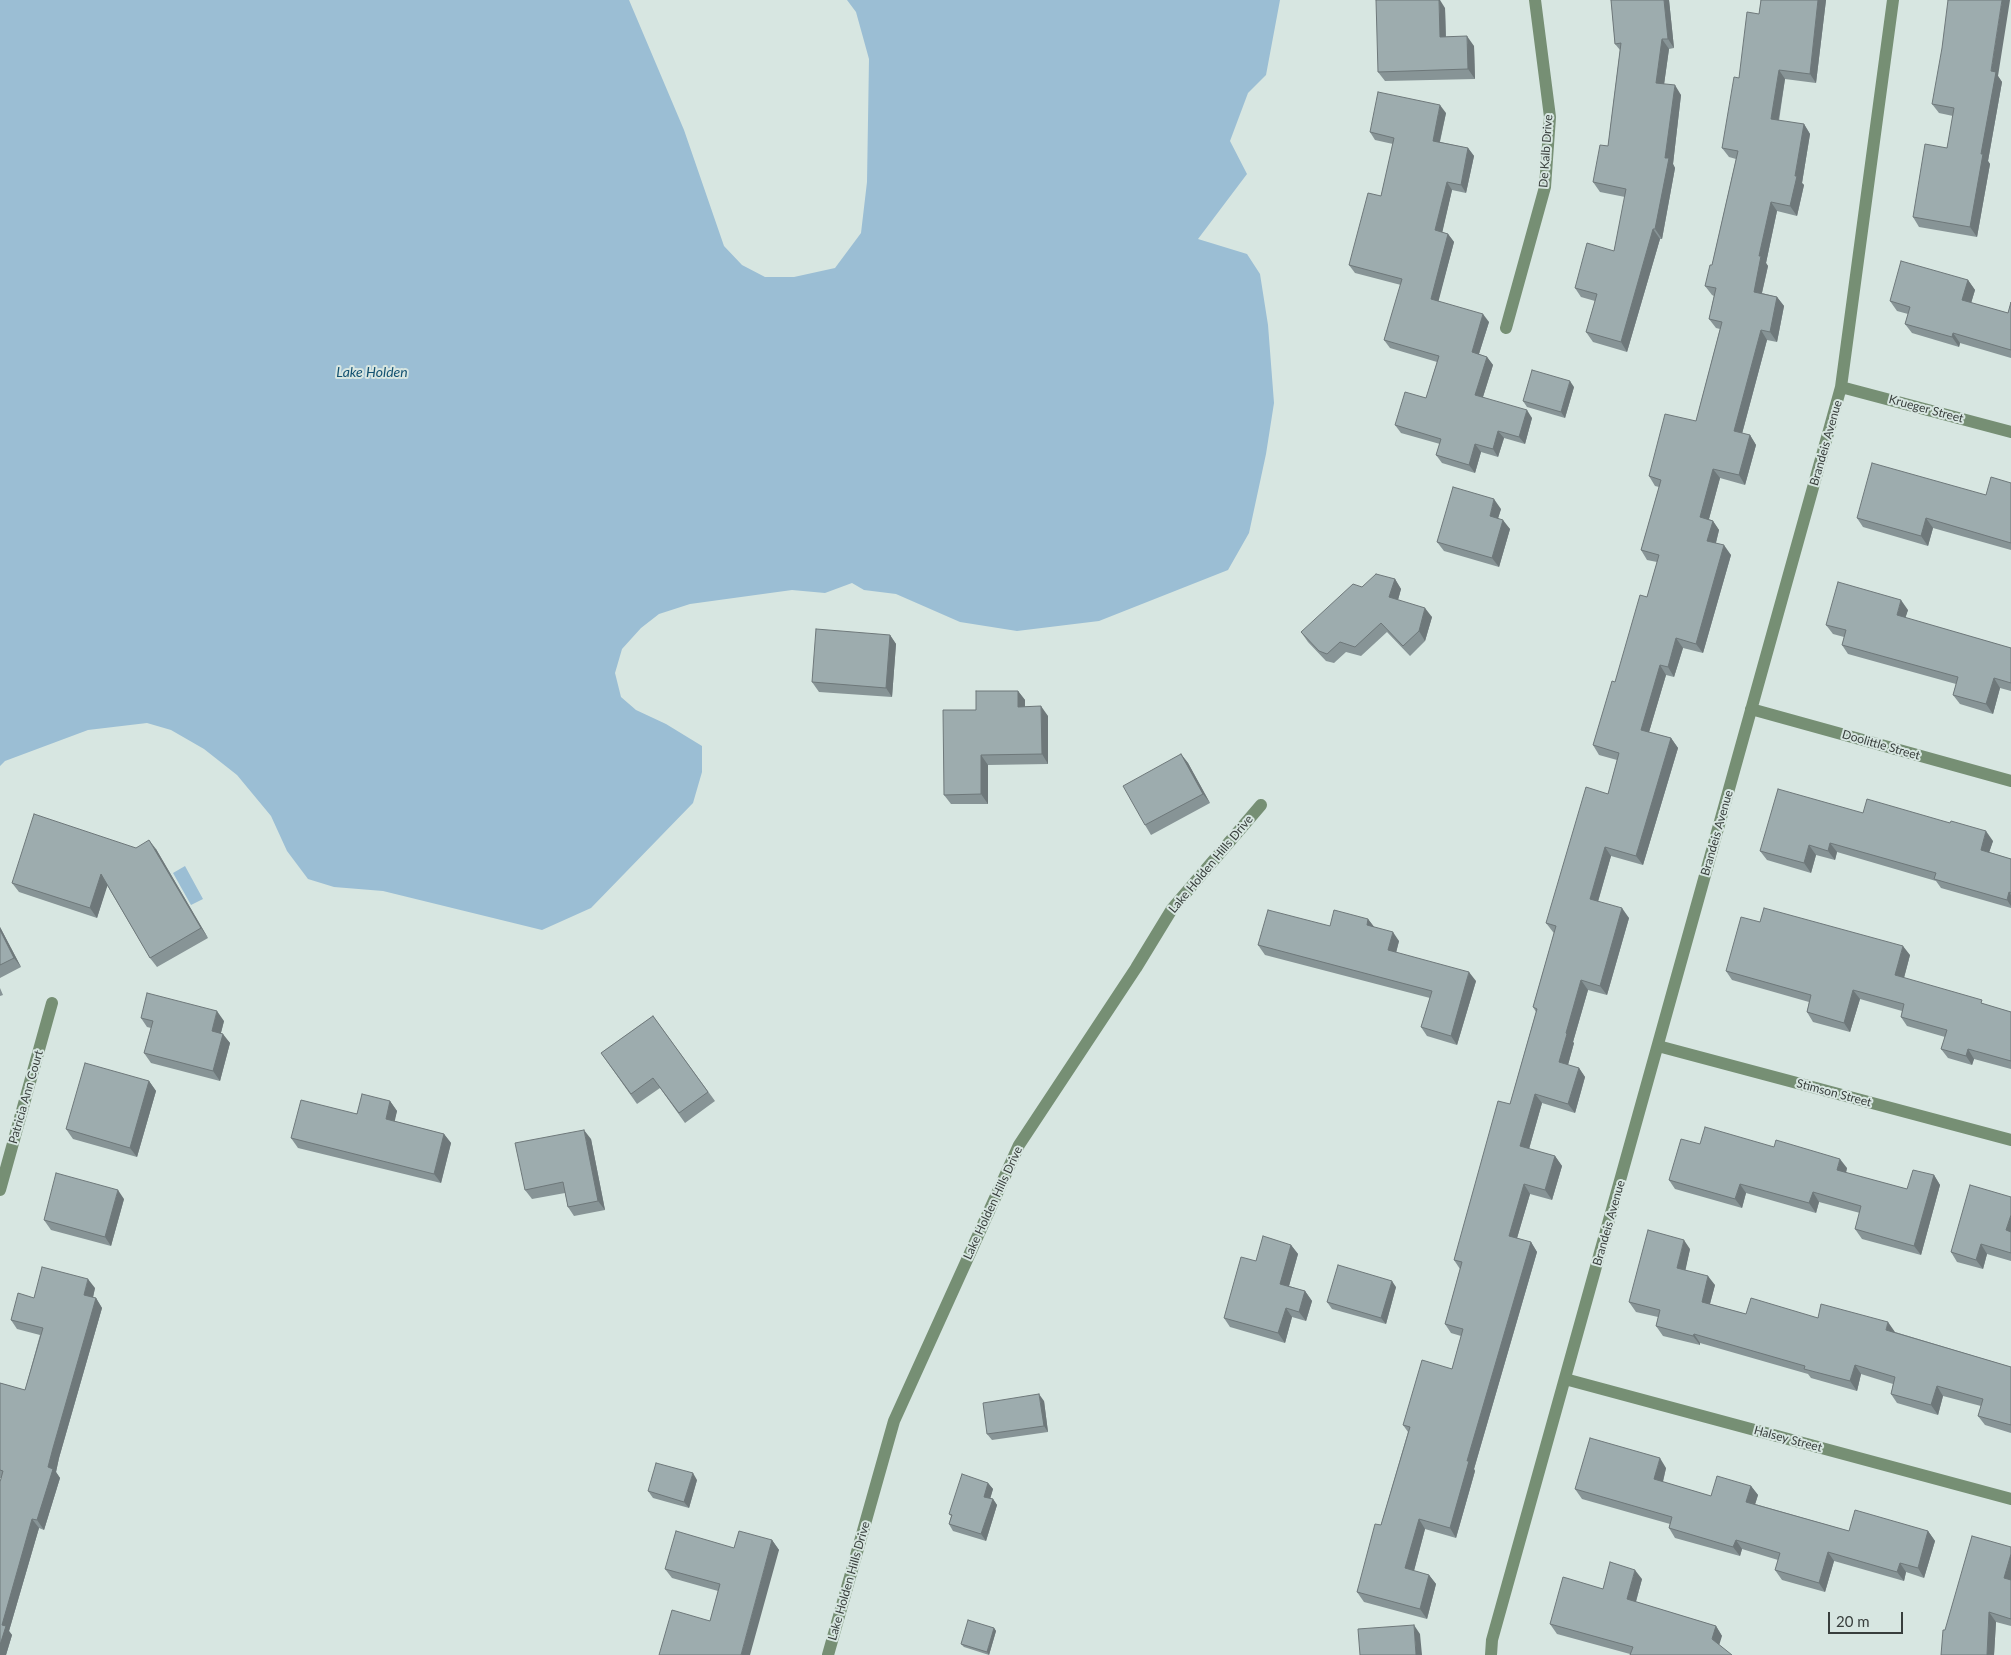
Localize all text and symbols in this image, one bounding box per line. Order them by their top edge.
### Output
street label: De Kalb Drive [1536,114,1556,188]
water label: Lake Holden [336,364,408,380]
street label: Krueger Street [1887,392,1965,426]
street label: Brandeis Avenue [1807,398,1845,488]
street label: Doolittle Street [1840,727,1922,763]
street label: Brandeis Avenue [1698,788,1736,878]
street label: Lake Holden Hills Drive [1166,812,1256,916]
street label: Patricia Ann Court [6,1049,46,1145]
street label: Stimson Street [1795,1076,1873,1110]
street label: Lake Holden Hills Drive [960,1144,1026,1262]
street label: Brandeis Avenue [1590,1178,1628,1268]
street label: Halsey Street [1752,1423,1824,1455]
street label: Lake Holden Hills Drive [825,1520,873,1642]
scale bar [1831,1602,1906,1634]
text: 20 m [1836,1612,1870,1630]

